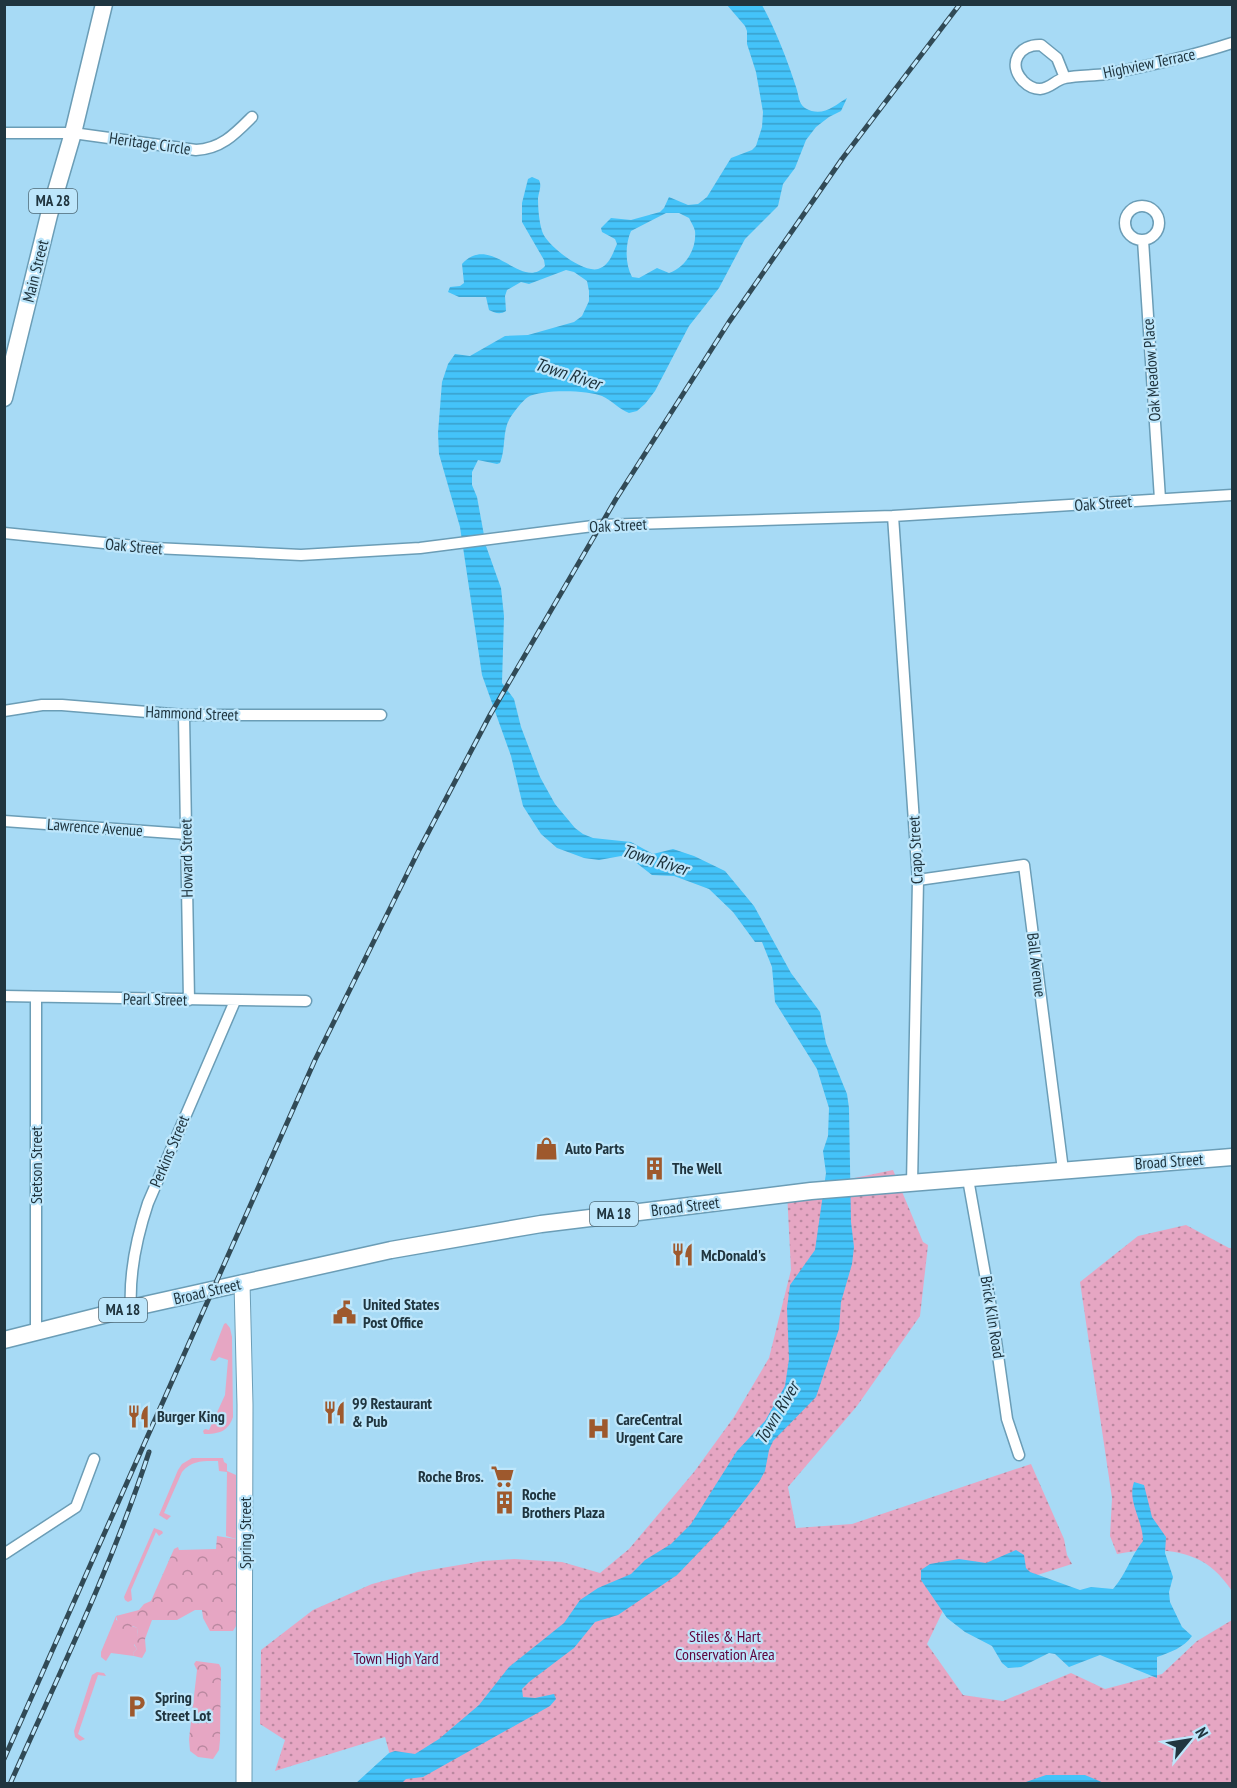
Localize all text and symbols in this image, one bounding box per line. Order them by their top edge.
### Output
street label: Highview Terrace [1101,43,1197,83]
street label: Heritage Circle [108,127,192,159]
road number: MA 28 [29,189,77,213]
street label: Main Street [18,237,53,304]
street label: Oak Meadow Place [1137,318,1165,422]
water label: Town River [532,352,607,396]
street label: Oak Street [1074,491,1133,515]
street label: Oak Street [589,513,648,536]
street label: Oak Street [104,534,164,559]
street label: Hammond Street [145,701,240,725]
street label: Lawrence Avenue [47,814,143,840]
street label: Crapo Street [903,815,927,885]
street label: Howard Street [175,818,197,898]
water label: Town River [619,839,694,881]
street label: Ball Avenue [1023,932,1051,998]
street label: Pearl Street [123,988,188,1010]
street label: Perkins Street [145,1111,193,1190]
street label: Stetson Street [26,1125,46,1204]
shop icon: Auto Parts [534,1135,560,1161]
place label: Auto Parts [564,1138,625,1158]
street label: Broad Street [1134,1149,1205,1173]
building icon: The Well [641,1155,667,1181]
place label: The Well [672,1158,722,1178]
street label: Broad Street [650,1192,721,1220]
road number: MA 18 [590,1202,638,1226]
restaurant icon: McDonald's [670,1242,696,1268]
place label: McDonald's [701,1245,766,1265]
street label: Broad Street [171,1273,243,1308]
street label: Brick Kiln Road [977,1274,1009,1360]
place label: United States Post Office [363,1294,440,1332]
road number: MA 18 [99,1298,147,1322]
public building icon: United States Post Office [332,1300,358,1326]
water label: Town River [749,1375,806,1448]
place label: 99 Restaurant & Pub [352,1393,432,1431]
restaurant icon: 99 Restaurant & Pub [321,1399,347,1425]
restaurant icon: Burger King [126,1403,152,1429]
place label: Burger King [157,1406,225,1426]
place label: CareCentral Urgent Care [616,1409,683,1447]
hospital icon: CareCentral Urgent Care [585,1415,611,1441]
supermarket icon: Roche Bros. [489,1463,515,1489]
place label: Roche Bros. [418,1466,484,1486]
place label: Roche Brothers Plaza [522,1484,605,1522]
building icon: Roche Brothers Plaza [491,1490,517,1516]
street label: Spring Street [235,1496,255,1569]
park label: Stiles & Hart Conservation Area [675,1626,775,1664]
park label: Town High Yard [353,1648,439,1668]
place label: Spring Street Lot [155,1687,211,1725]
parking icon: Spring Street Lot [124,1693,150,1719]
north arrow [1159,1710,1219,1770]
text: N [1191,1724,1213,1741]

